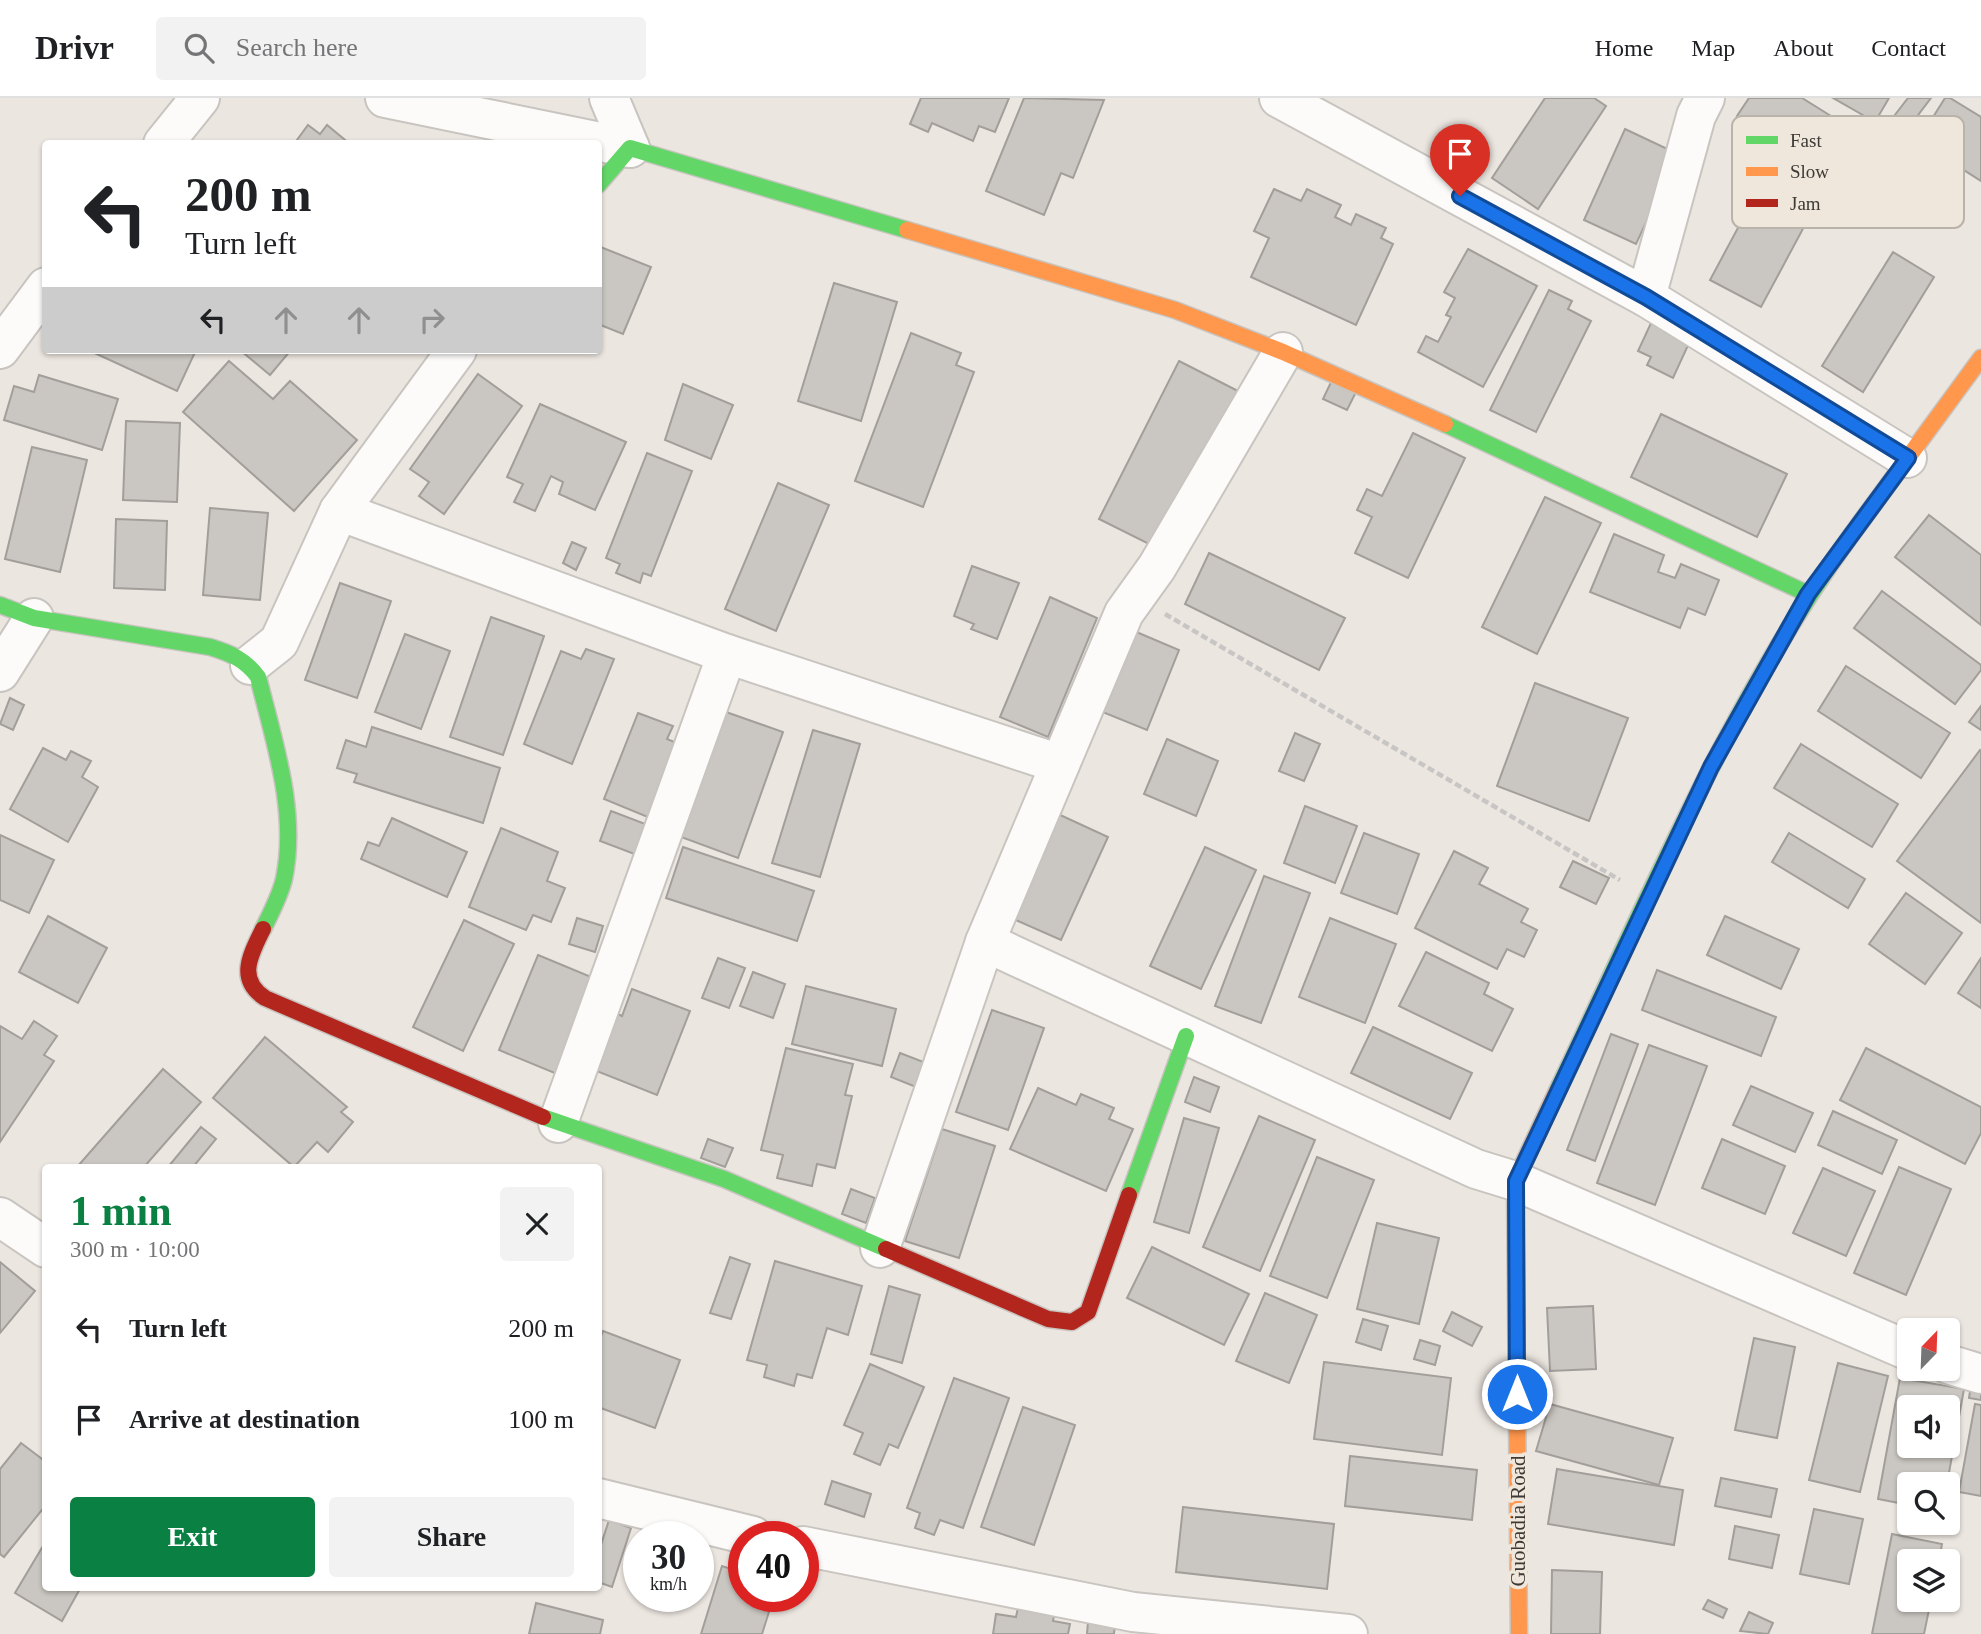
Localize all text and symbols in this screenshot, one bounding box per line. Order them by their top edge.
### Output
search box [156,17,646,80]
icon: search [180,29,218,67]
text: Drivr [35,30,114,66]
text: Search here [236,33,358,62]
text: Home [1595,35,1653,61]
text: Map [1691,35,1735,61]
text: About [1773,35,1833,61]
text: Contact [1871,35,1946,61]
legend [1732,116,1964,228]
pin [1430,124,1490,196]
text: Fast [1790,130,1822,151]
icon: arrive [1441,135,1479,173]
text: Slow [1790,161,1829,182]
text: 200 m [185,167,312,222]
icon: left [70,168,161,259]
text: Jam [1790,193,1821,214]
text: Turn left [185,225,297,261]
icon: left [194,301,232,339]
icon: ahead [267,301,305,339]
icon: ahead [340,301,378,339]
icon: right [413,301,451,339]
button: close [500,1187,574,1261]
text: 1 min [70,1188,172,1234]
text: 300 m · 10:00 [70,1237,200,1262]
icon: left [70,1310,108,1348]
text: Turn left [129,1314,227,1343]
text: 200 m [508,1314,574,1343]
north arrow [1897,1318,1960,1381]
map controls [1897,1318,1960,1612]
position arrow [1480,1357,1554,1431]
button: sound [1897,1395,1960,1458]
icon: arrive [70,1401,108,1439]
text: Arrive at destination [129,1405,360,1434]
text: 100 m [508,1405,574,1434]
street label: Guobadia Road [1506,1455,1530,1587]
button: search [1897,1472,1960,1535]
button: Exit [70,1497,315,1577]
button: Share [329,1497,574,1577]
speed limit sign: 40 [728,1521,819,1612]
text: 30 [651,1538,686,1577]
button: layers [1897,1549,1960,1612]
text: km/h [650,1574,687,1594]

